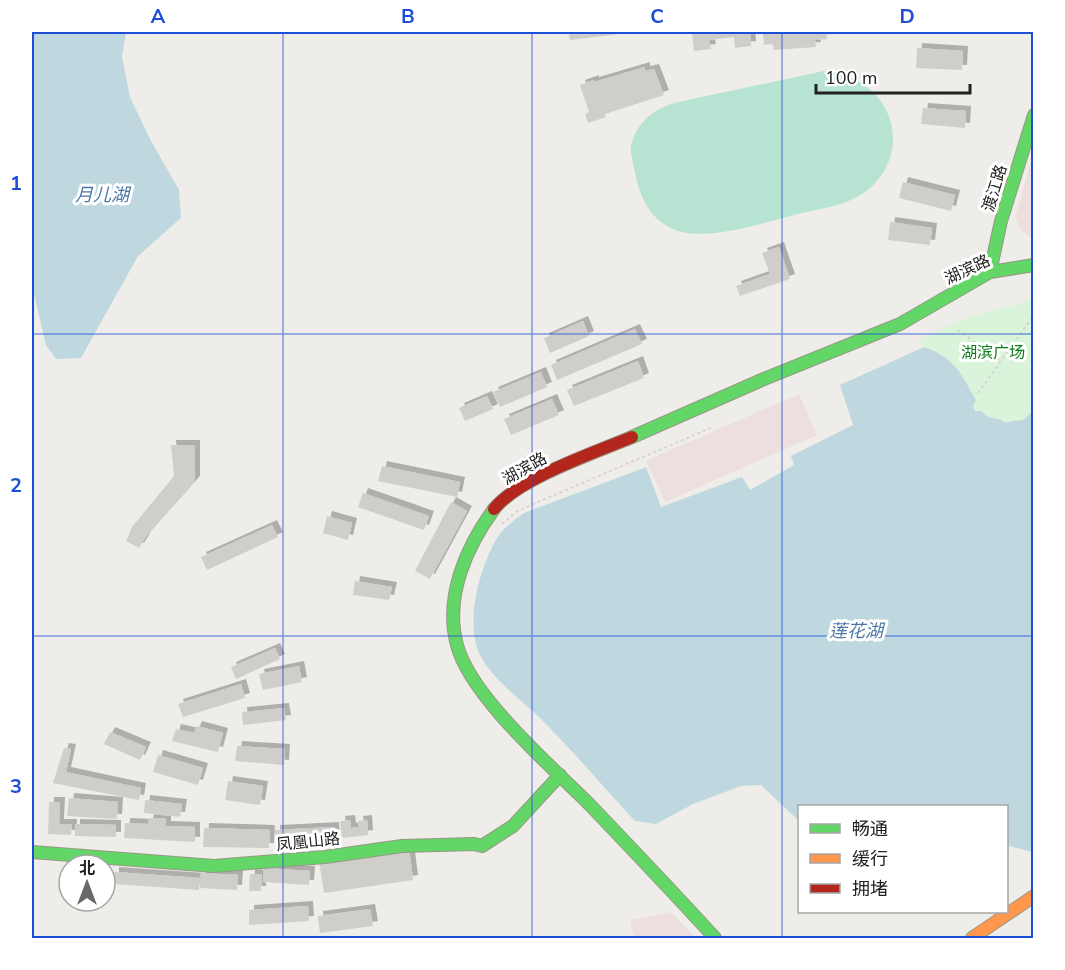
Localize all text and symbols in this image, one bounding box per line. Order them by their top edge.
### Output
text: A [151,3,166,30]
text: B [401,3,415,30]
text: C [650,3,664,30]
text: D [899,3,915,30]
scale bar [816,57,970,95]
text: 100 m [825,66,877,90]
street label: 渡江路 [977,162,1012,214]
text: 1 [10,170,22,197]
water label: 月儿湖 [75,183,132,207]
street label: 湖滨路 [941,250,994,290]
park label: 湖滨广场 [961,342,1025,364]
street label: 湖滨路 [498,448,551,490]
text: 2 [10,472,22,499]
water label: 莲花湖 [829,619,886,643]
text: 3 [10,773,22,800]
legend [798,805,1008,913]
text: 畅通 [852,817,888,841]
street label: 凤凰山路 [275,828,341,856]
text: 缓行 [852,847,888,871]
north arrow [57,853,117,913]
text: 北 [79,858,95,880]
text: 拥堵 [852,877,888,901]

